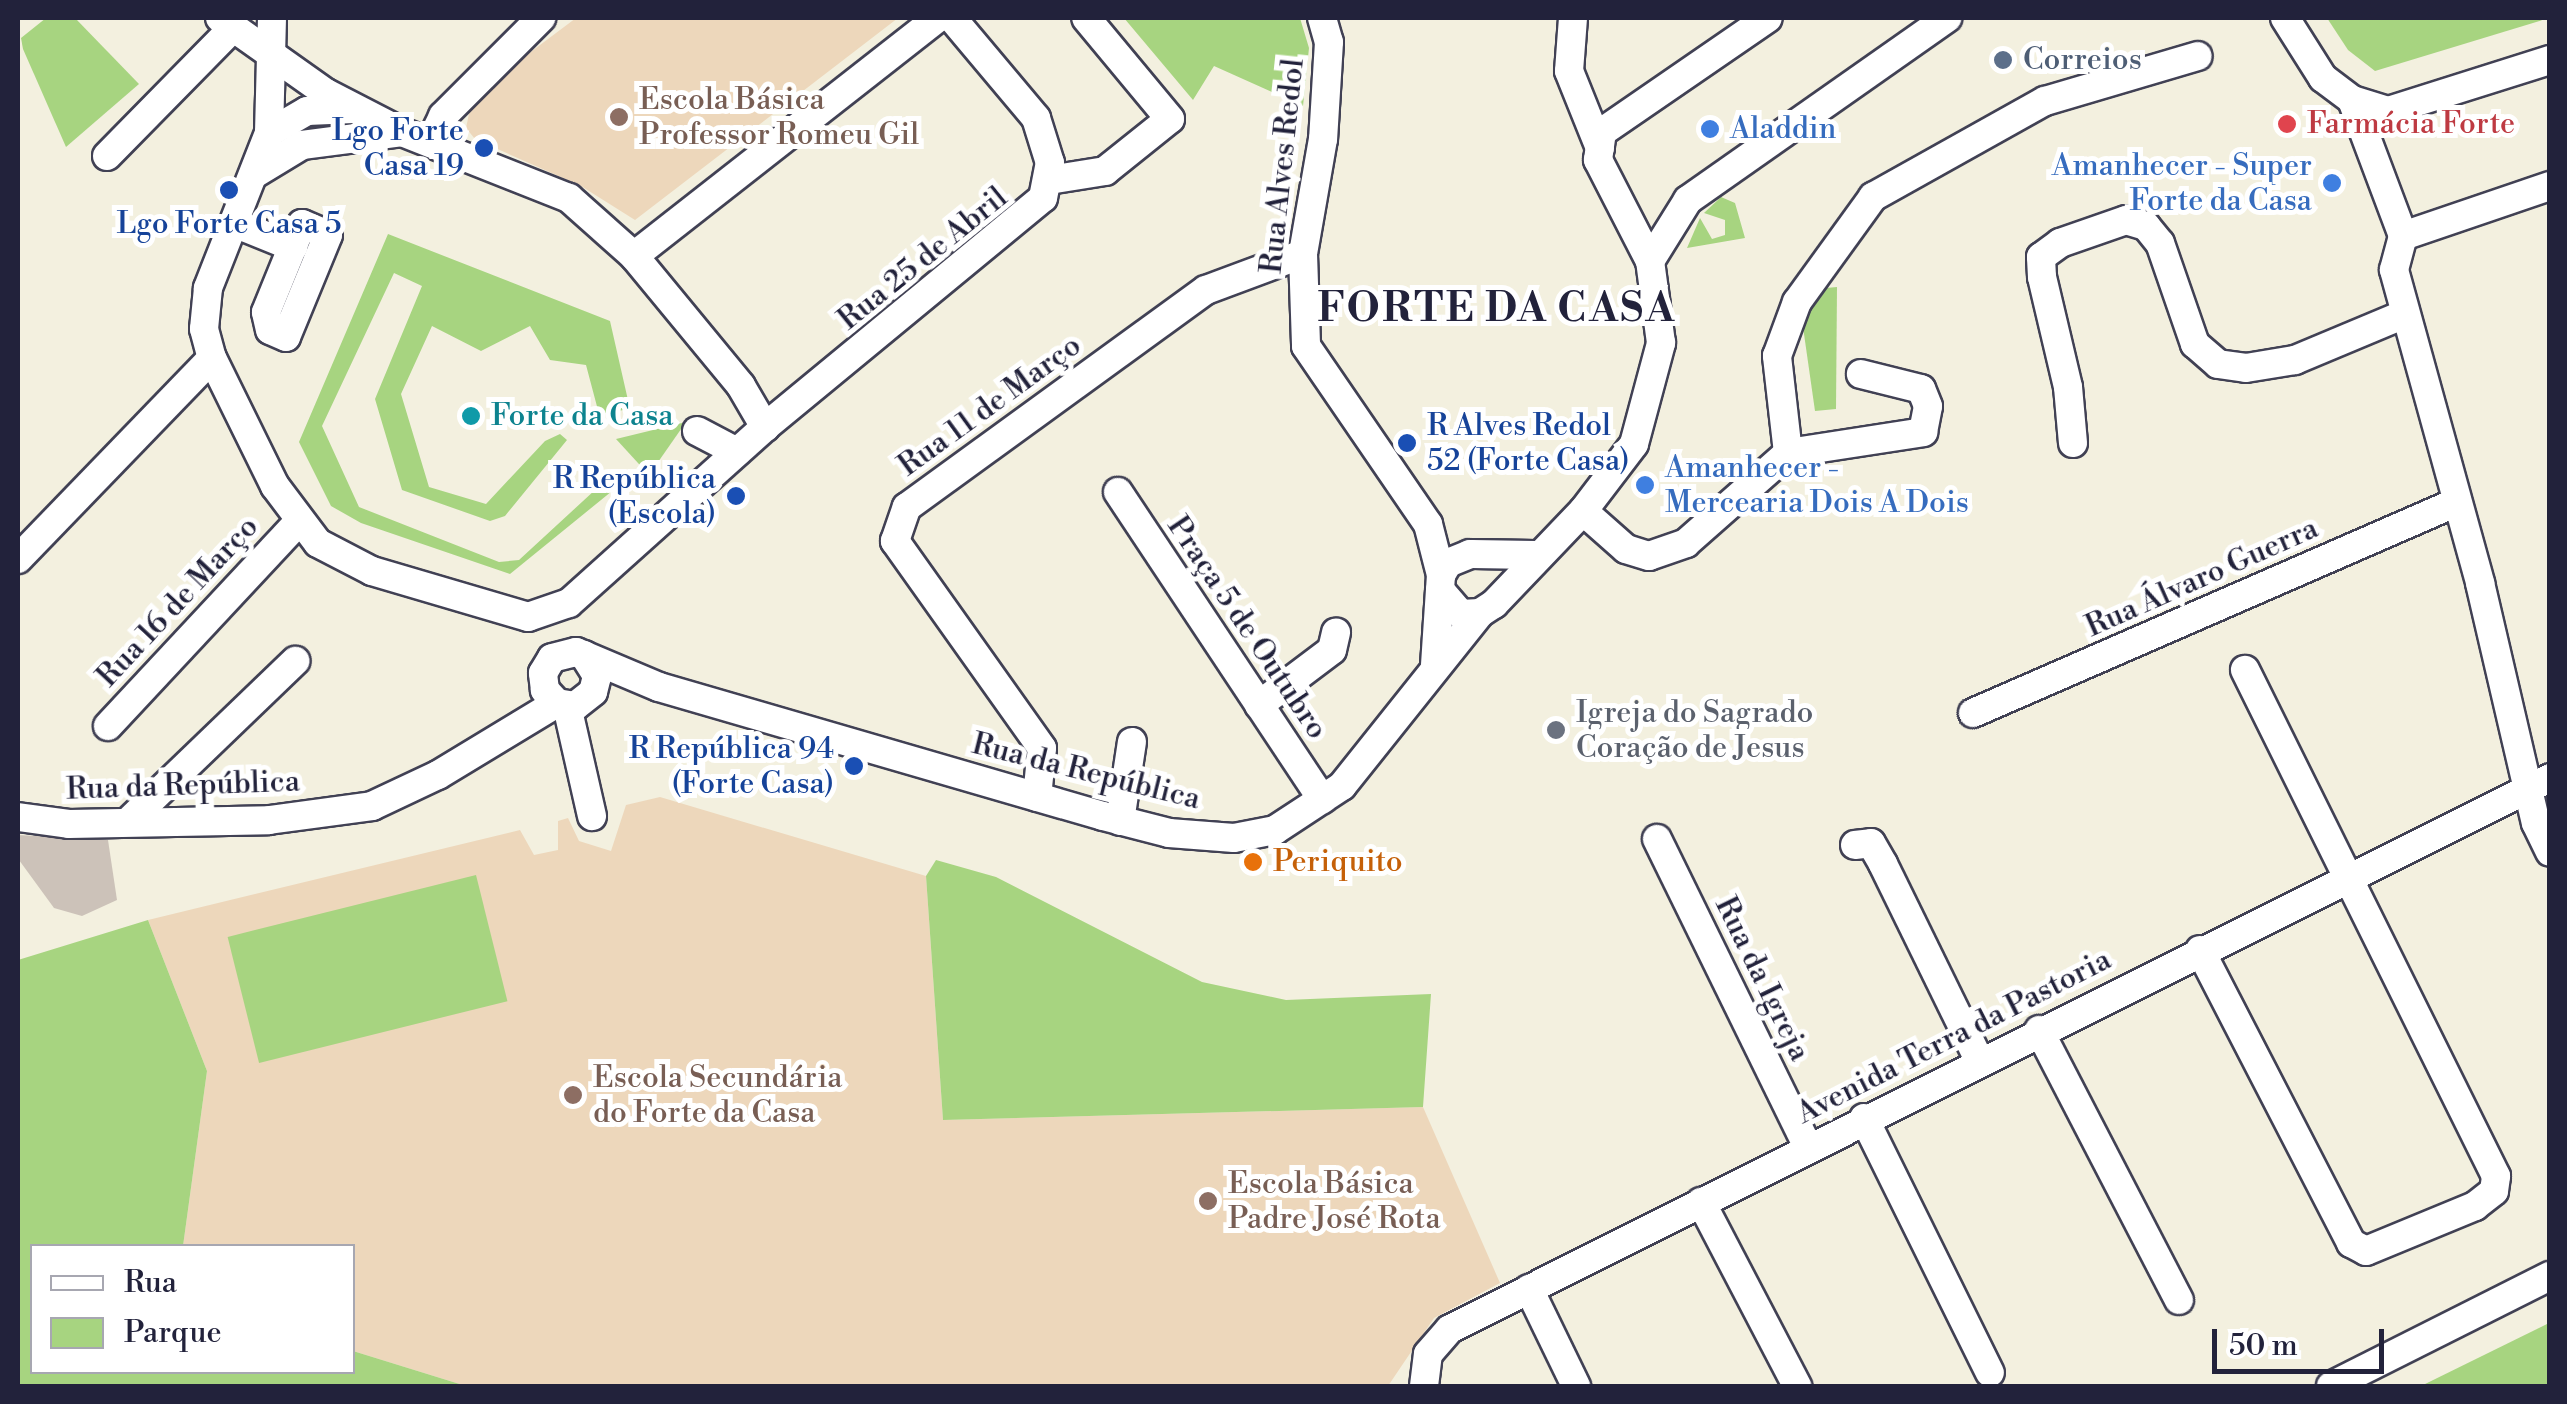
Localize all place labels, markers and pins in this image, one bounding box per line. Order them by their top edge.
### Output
place label: Correios [2023,42,2142,78]
marker: Correios [1992,49,2014,71]
place label: Escola Básica Professor Romeu Gil [639,82,919,152]
marker: Escola Básica Professor Romeu Gil [608,106,630,128]
place label: Farmácia Forte [2307,106,2515,142]
place label: Aladdin [1730,111,1836,147]
place label: Lgo Forte Casa 19 [332,113,464,184]
marker: Farmácia Forte [2276,113,2298,135]
marker: Aladdin [1699,118,1721,140]
marker: Lgo Forte Casa 19 [473,137,495,159]
place label: Amanhecer - Super Forte da Casa [2052,148,2312,218]
marker: Amanhecer - Super Forte da Casa [2321,172,2343,194]
marker: Lgo Forte Casa 5 [218,179,240,201]
place label: Lgo Forte Casa 5 [116,206,342,242]
place label: Forte da Casa [491,398,673,434]
marker: Forte da Casa [460,405,482,427]
place label: R Alves Redol 52 (Forte Casa) [1427,408,1629,478]
marker: R Alves Redol 52 (Forte Casa) [1396,432,1418,454]
place label: Amanhecer - Mercearia Dois A Dois [1665,450,1969,520]
place label: R República (Escola) [553,461,716,532]
marker: Amanhecer - Mercearia Dois A Dois [1634,474,1656,496]
marker: R República (Escola) [725,485,747,507]
place label: Igreja do Sagrado Coração de Jesus [1576,695,1813,766]
marker: Igreja do Sagrado Coração de Jesus [1545,719,1567,741]
place label: R República 94 (Forte Casa) [629,731,834,802]
marker: R República 94 (Forte Casa) [843,755,865,777]
place label: Periquito [1273,844,1403,880]
marker: Periquito [1242,851,1264,873]
place label: Escola Secundária do Forte da Casa [593,1060,842,1130]
marker: Escola Secundária do Forte da Casa [562,1084,584,1106]
place label: Escola Básica Padre José Rota [1228,1166,1441,1236]
marker: Escola Básica Padre José Rota [1197,1190,1219,1212]

